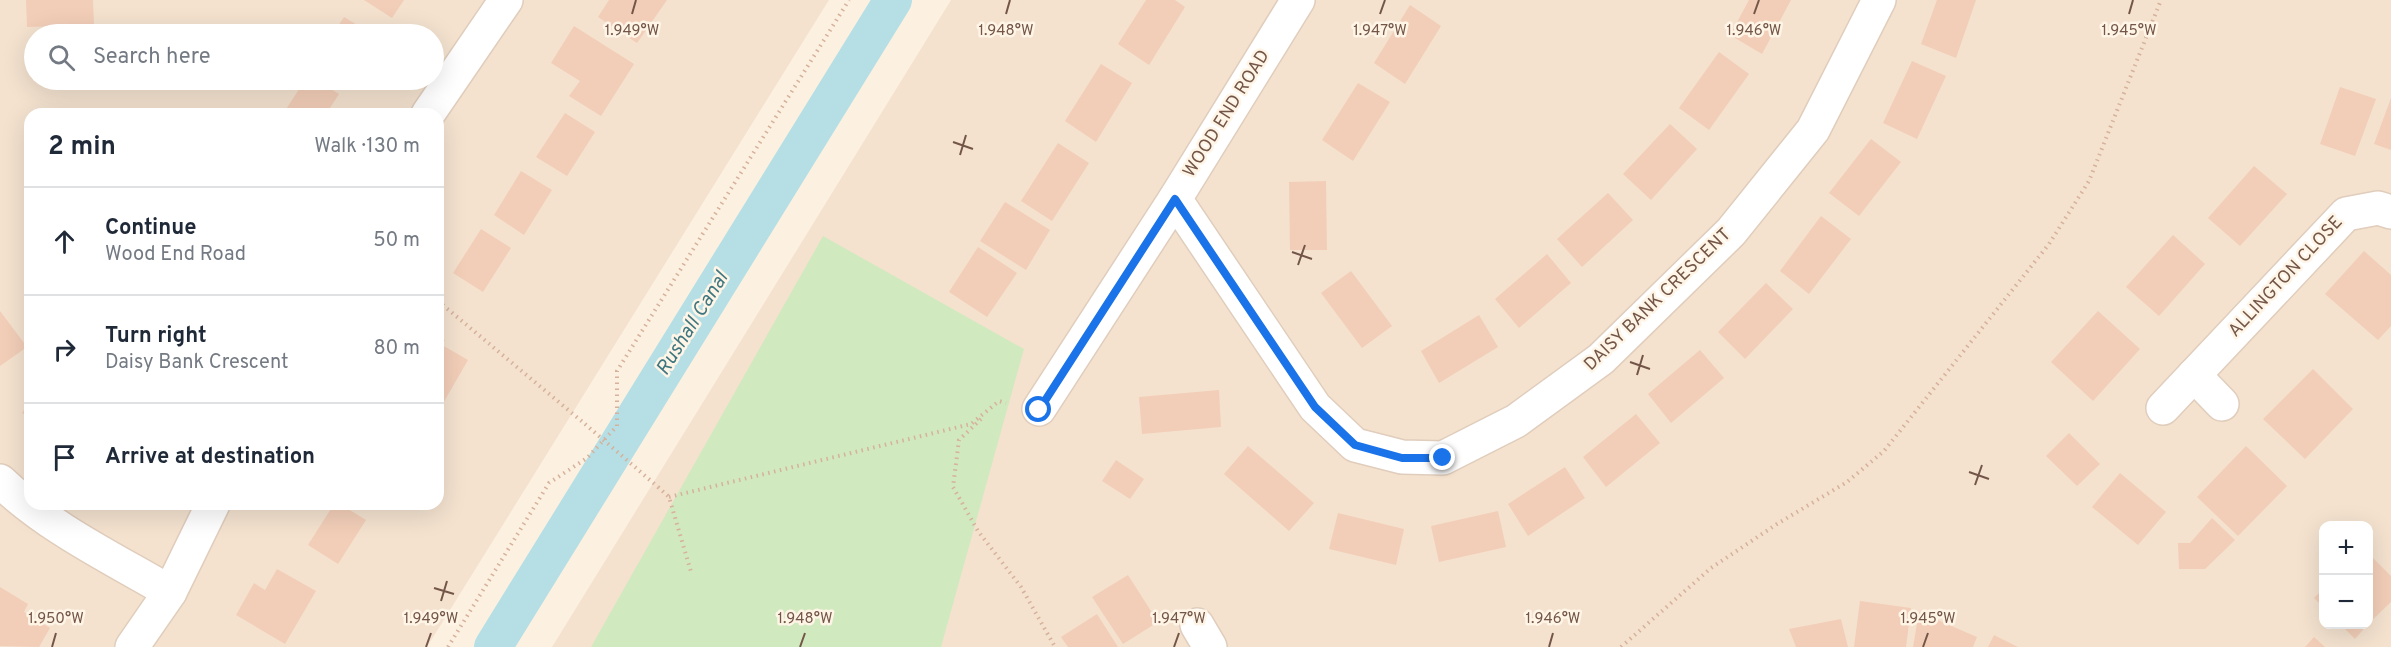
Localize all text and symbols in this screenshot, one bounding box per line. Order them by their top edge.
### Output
text: 1.949°W [605,22,659,41]
text: 1.948°W [978,22,1034,41]
text: 1.947°W [1353,22,1407,41]
text: 1.946°W [1727,22,1781,41]
text: 1.945°W [2101,22,2157,41]
search box [24,24,444,90]
icon: search [45,41,78,74]
text: Search here [93,44,211,71]
street label: WOOD END ROAD [1179,46,1275,182]
text: 2 min [48,131,116,164]
text: Walk · 130 m [314,134,420,160]
street label: ALLINGTON CLOSE [2224,211,2348,343]
text: Continue [105,215,196,242]
street label: DAISY BANK CRESCENT [1580,224,1736,376]
icon: ahead [48,225,81,258]
text: 50 m [373,228,420,254]
text: Wood End Road [105,242,246,268]
water label: Rushall Canal [651,267,736,381]
text: Turn right [105,323,207,350]
icon: right [48,333,81,366]
text: 80 m [374,336,420,362]
text: Daisy Bank Crescent [105,350,288,376]
route start [1025,396,1051,422]
icon: arrive [48,441,81,474]
text: Arrive at destination [105,444,315,471]
route end [1429,444,1455,470]
map controls [2319,521,2373,629]
button: + [2319,521,2373,575]
button: − [2319,575,2373,629]
text: 1.950°W [28,610,84,629]
text: 1.949°W [404,610,458,629]
text: 1.948°W [777,610,833,629]
text: 1.947°W [1152,610,1206,629]
text: 1.946°W [1526,610,1580,629]
text: 1.945°W [1900,610,1956,629]

